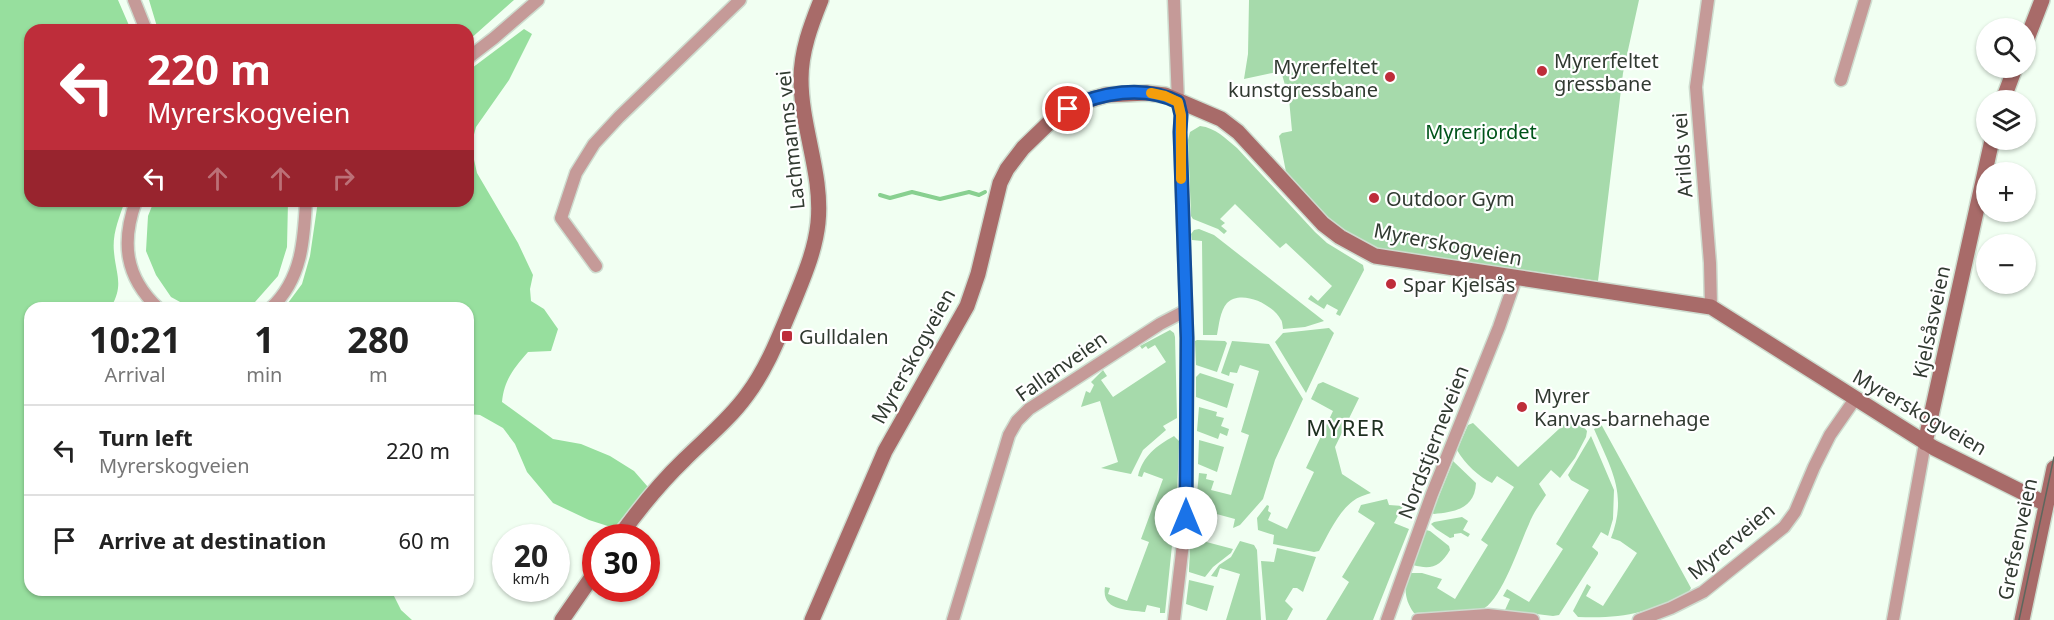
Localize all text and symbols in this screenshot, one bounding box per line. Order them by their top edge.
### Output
map controls [1976,18,2036,294]
button: search [1976,18,2036,78]
text: 220 m [147,40,271,97]
place label: Myrerfeltet gressbane [1554,47,1659,97]
icon: left [48,48,126,126]
place label: Myrerfeltet kunstgressbane [1228,53,1378,103]
marker: Myrerfeltet gressbane [1535,64,1549,78]
street label: Lachmanns vei [769,69,811,211]
marker: Myrerfeltet kunstgressbane [1383,70,1397,84]
pin [1042,83,1093,134]
button: layers [1976,90,2036,150]
icon: arrive [1051,92,1084,125]
text: Myrerskogveien [147,94,350,131]
street label: Arilds vei [1666,112,1698,198]
park label: Myrerjordet [1425,118,1537,145]
icon: left [138,162,171,195]
icon: ahead [201,162,234,195]
icon: ahead [264,162,297,195]
icon: right [327,162,360,195]
button: + [1976,162,2036,222]
place label: Outdoor Gym [1386,185,1515,212]
marker: Outdoor Gym [1367,191,1381,205]
street label: Myrerskogveien [1371,216,1525,272]
button: − [1976,234,2036,294]
street label: Kjelsåsveien [1906,263,1956,381]
place label: Spar Kjelsås [1403,271,1515,298]
marker: Spar Kjelsås [1384,277,1398,291]
street label: Myrerskogveien [865,284,961,428]
text: 10:21 [89,315,181,364]
text: 1 [254,315,275,364]
text: 280 [347,315,409,364]
place label: Gulldalen [799,323,889,350]
street label: Fallanveien [1010,325,1112,407]
marker: Gulldalen [780,329,794,343]
text: Arrival [105,361,166,388]
text: min [246,361,282,388]
text: m [369,361,388,388]
street label: Nordstjerneveien [1391,361,1475,523]
street label: Myrerskogveien [1848,363,1992,461]
place label: Myrer Kanvas-barnehage [1534,382,1710,432]
marker: Myrer Kanvas-barnehage [1515,400,1529,414]
district label: MYRER [1306,412,1386,442]
text: Turn left [99,422,193,452]
icon: left [48,434,81,467]
text: 220 m [386,435,450,465]
text: Myrerskogveien [99,452,250,479]
street label: Grefsenveien [1991,476,2043,602]
position arrow [1154,486,1218,550]
street label: Myrerveien [1682,497,1780,585]
icon: arrive [48,524,81,557]
speed limit sign: 30 [582,524,660,602]
text: Arrive at destination [99,525,326,555]
text: 60 m [399,525,450,555]
text: 20 [514,535,548,576]
text: km/h [513,568,549,588]

